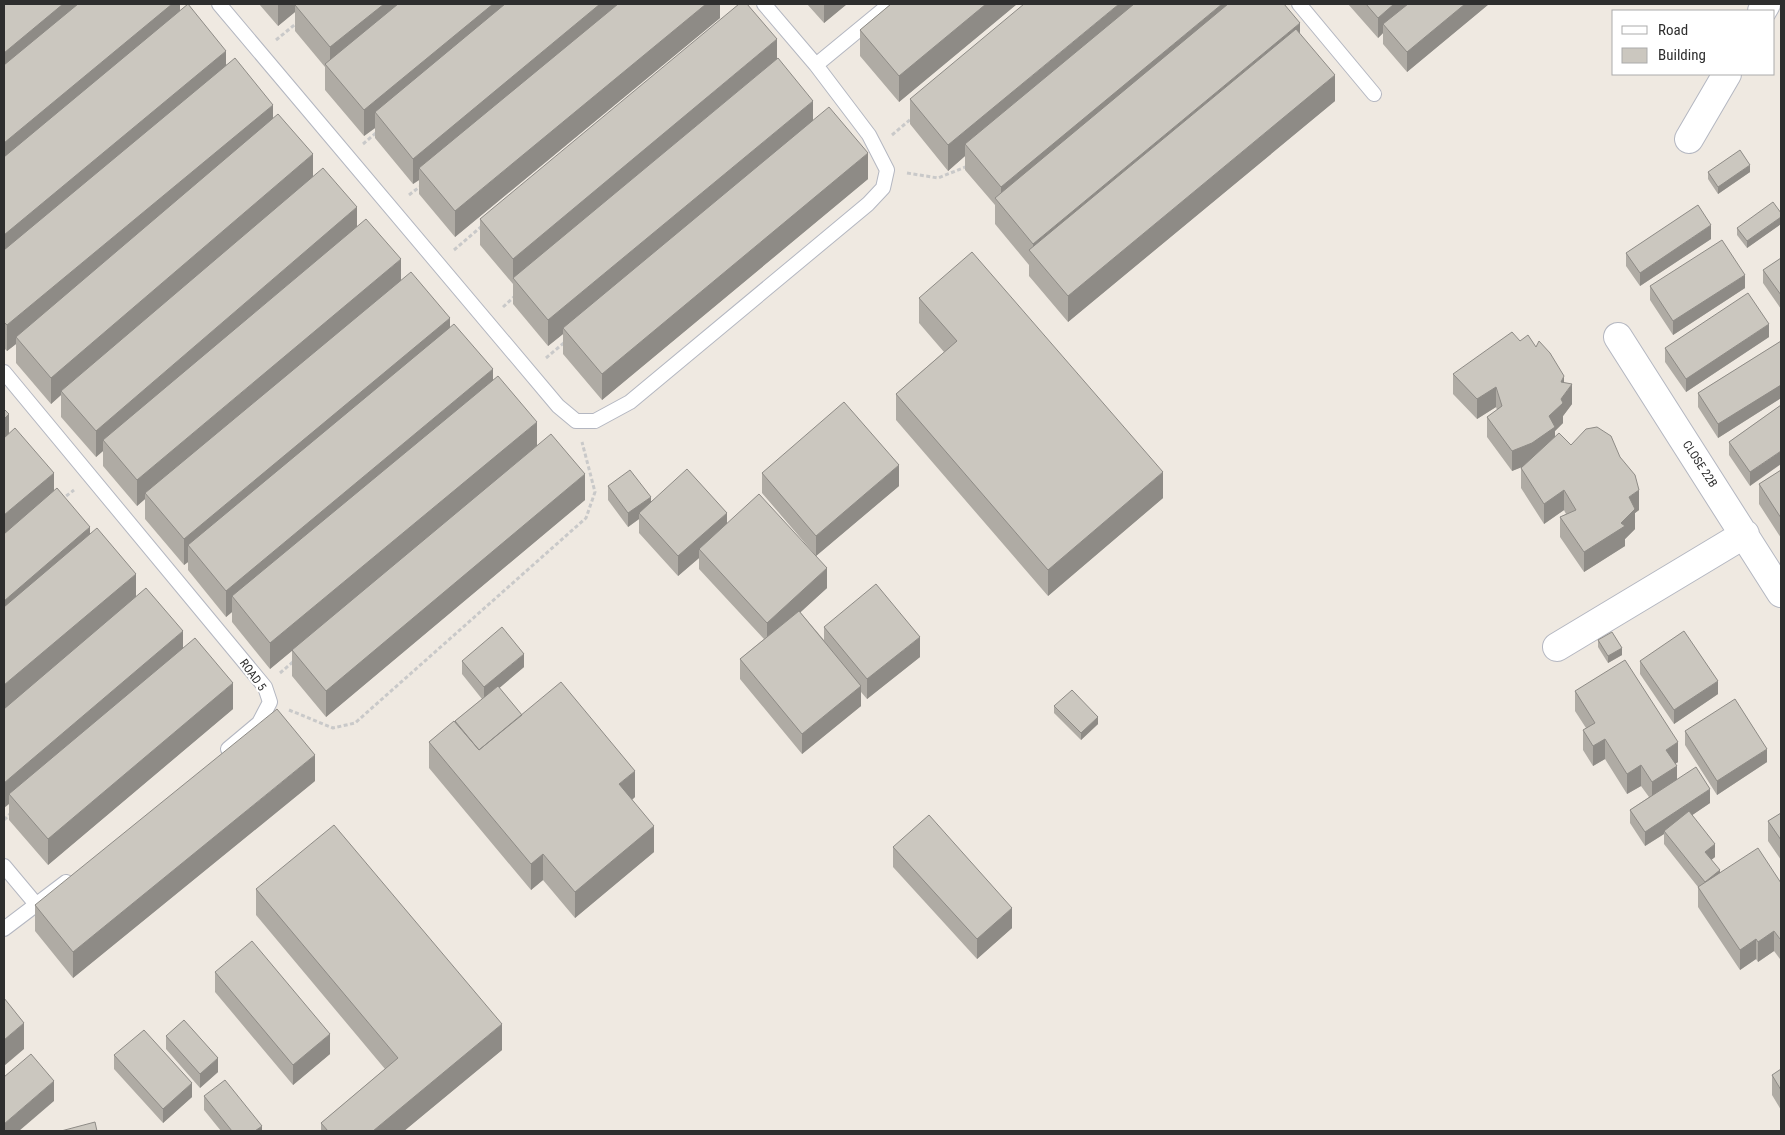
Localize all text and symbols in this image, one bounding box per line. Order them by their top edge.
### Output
legend [1612,10,1775,75]
text: Road [1658,21,1688,39]
text: Building [1658,46,1706,64]
street label: CLOSE 22B [1680,438,1720,490]
street label: ROAD 5 [237,656,269,694]

